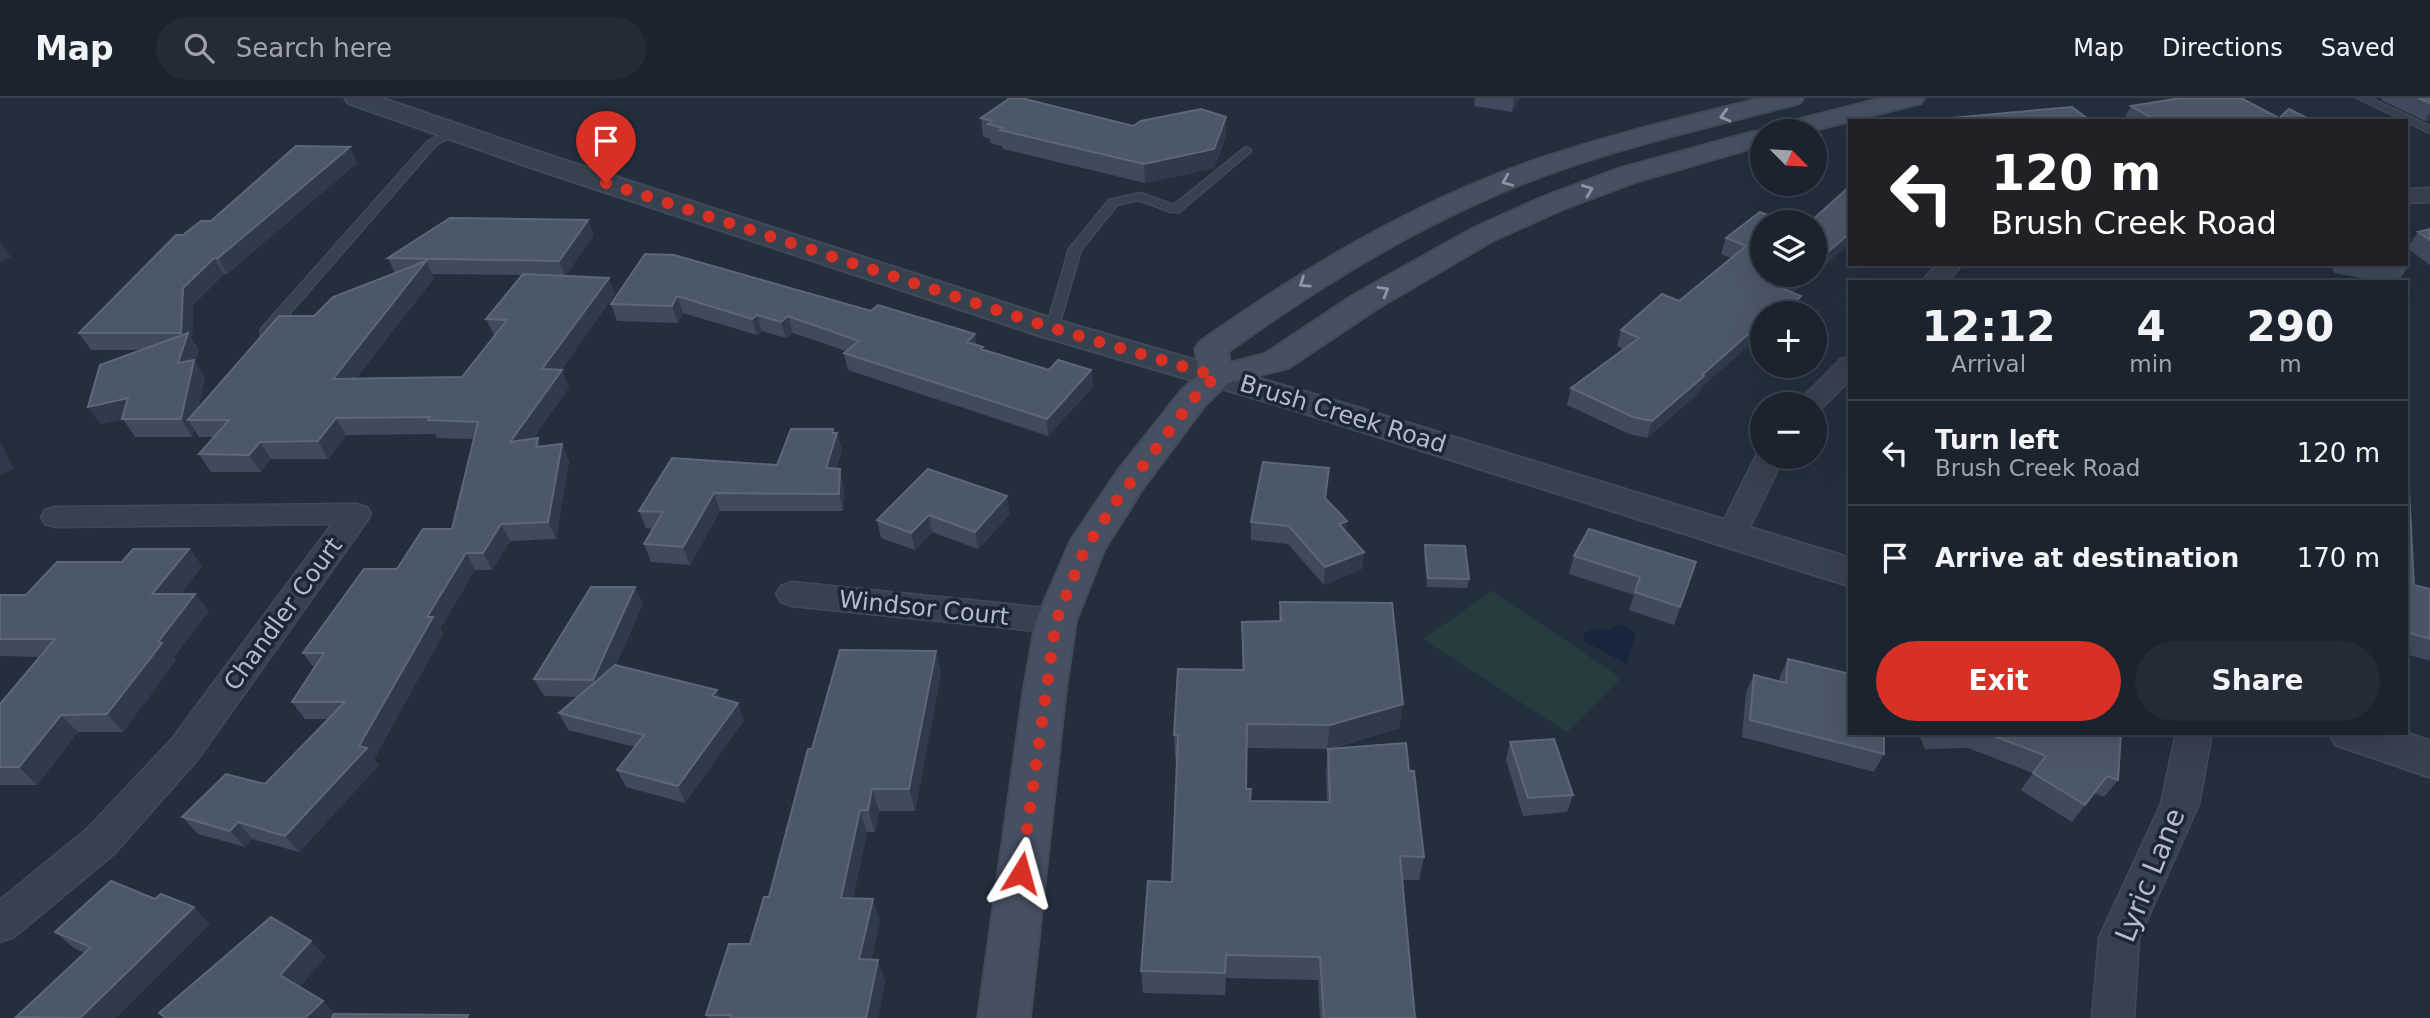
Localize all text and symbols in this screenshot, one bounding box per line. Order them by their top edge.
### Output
search box [156,17,646,80]
text: Map [35,29,114,68]
icon: search [180,29,218,67]
text: Search here [236,33,392,63]
text: Map [2073,34,2124,62]
text: Directions [2162,34,2283,62]
text: Saved [2321,34,2395,62]
one-way arrow [1719,108,1731,122]
pin [576,111,636,183]
north arrow [1750,119,1827,196]
map controls [1750,119,1827,469]
icon: arrive [587,122,625,160]
text: 120 m [1991,145,2161,202]
icon: left [1876,147,1967,238]
one-way arrow [1502,172,1514,186]
one-way arrow [1581,184,1593,198]
text: Brush Creek Road [1991,204,2277,242]
button: layers [1750,210,1827,287]
one-way arrow [1299,275,1312,287]
one-way arrow [1377,286,1390,299]
button: + [1750,301,1827,378]
text: 12:12 [1922,302,2056,351]
text: 4 [2136,302,2166,351]
text: 290 [2247,302,2334,351]
text: Arrival [1951,351,2026,377]
text: min [2129,351,2173,377]
text: m [2279,351,2302,377]
street label: Brush Creek Road [1236,369,1450,459]
button: − [1750,392,1827,469]
text: Turn left [1935,425,2059,455]
icon: left [1876,434,1914,472]
text: 120 m [2297,438,2380,468]
text: Brush Creek Road [1935,455,2140,481]
street label: Chandler Court [218,532,348,696]
icon: arrive [1876,539,1914,577]
text: Arrive at destination [1935,543,2239,573]
text: 170 m [2297,543,2380,573]
street label: Windsor Court [838,585,1010,631]
button: Exit [1876,641,2121,721]
button: Share [2135,641,2380,721]
street label: Lyric Lane [2108,803,2192,947]
position arrow [984,836,1058,910]

